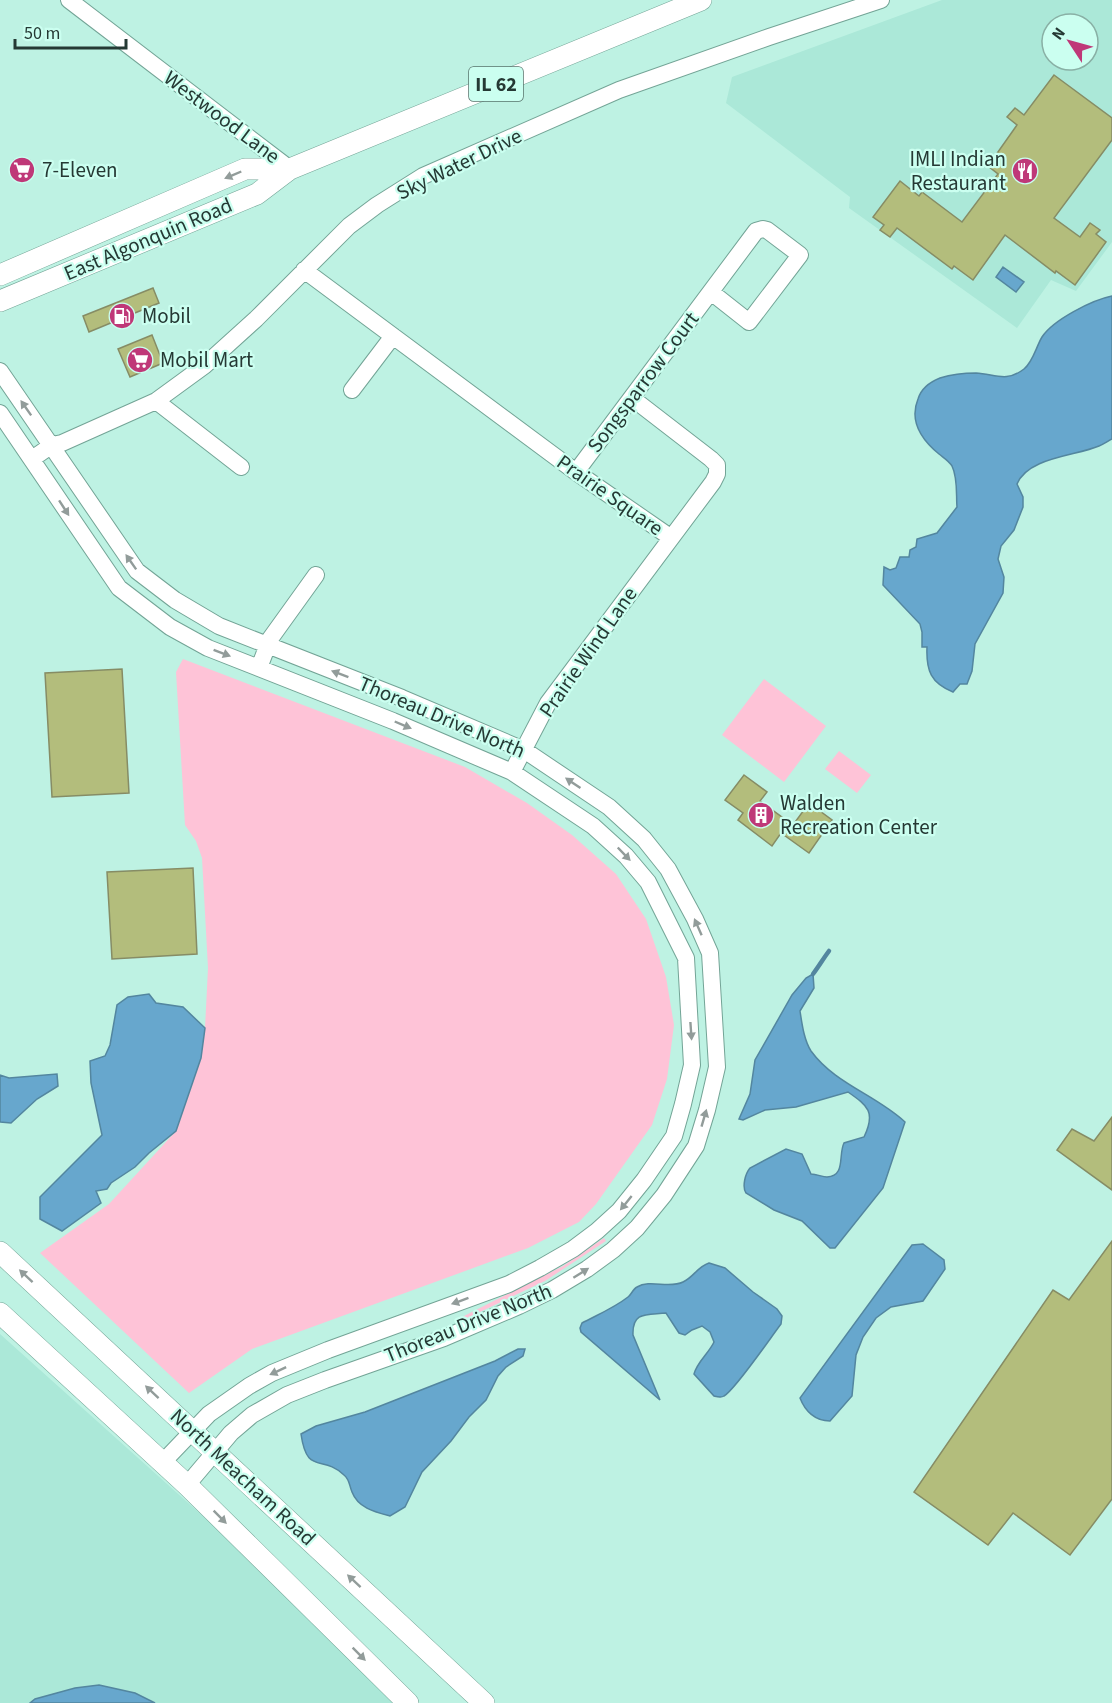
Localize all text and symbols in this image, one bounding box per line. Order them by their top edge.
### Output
scale bar [15,12,126,50]
north arrow [1040,12,1100,72]
text: 50 m [24,21,60,46]
text: N [1047,23,1071,45]
street label: Westwood Lane [158,63,286,171]
road number: IL 62 [469,67,523,101]
street label: Sky Water Drive [391,121,527,207]
place label: IMLI Indian Restaurant [909,144,1006,198]
supermarket icon: 7-Eleven [7,155,37,185]
place label: 7-Eleven [42,155,118,185]
restaurant icon: IMLI Indian Restaurant [1010,156,1040,186]
one-way arrow [224,170,241,179]
street label: East Algonquin Road [59,190,237,288]
fuel station icon: Mobil [107,301,137,331]
place label: Mobil [142,301,191,331]
street label: Songsparrow Court [580,305,706,459]
supermarket icon: Mobil Mart [125,345,155,375]
place label: Mobil Mart [160,345,253,375]
one-way arrow [20,400,32,416]
street label: Prairie Square [551,447,669,543]
one-way arrow [59,499,70,516]
one-way arrow [125,554,137,570]
street label: Prairie Wind Lane [532,581,644,723]
one-way arrow [213,649,231,659]
one-way arrow [331,668,349,678]
street label: Thoreau Drive North [354,668,530,766]
one-way arrow [394,721,412,730]
one-way arrow [565,778,581,789]
place label: Walden Recreation Center [780,788,938,842]
building icon: Walden Recreation Center [746,800,776,830]
one-way arrow [616,847,630,861]
one-way arrow [694,919,703,936]
one-way arrow [686,1022,696,1041]
one-way arrow [700,1109,710,1127]
one-way arrow [619,1195,632,1211]
one-way arrow [572,1267,589,1278]
one-way arrow [20,1270,34,1284]
street label: Thoreau Drive North [380,1276,556,1370]
one-way arrow [451,1297,469,1307]
one-way arrow [270,1366,287,1375]
one-way arrow [144,1385,159,1399]
street label: North Meacham Road [164,1402,322,1552]
one-way arrow [213,1510,228,1524]
one-way arrow [347,1575,362,1588]
one-way arrow [351,1647,365,1661]

